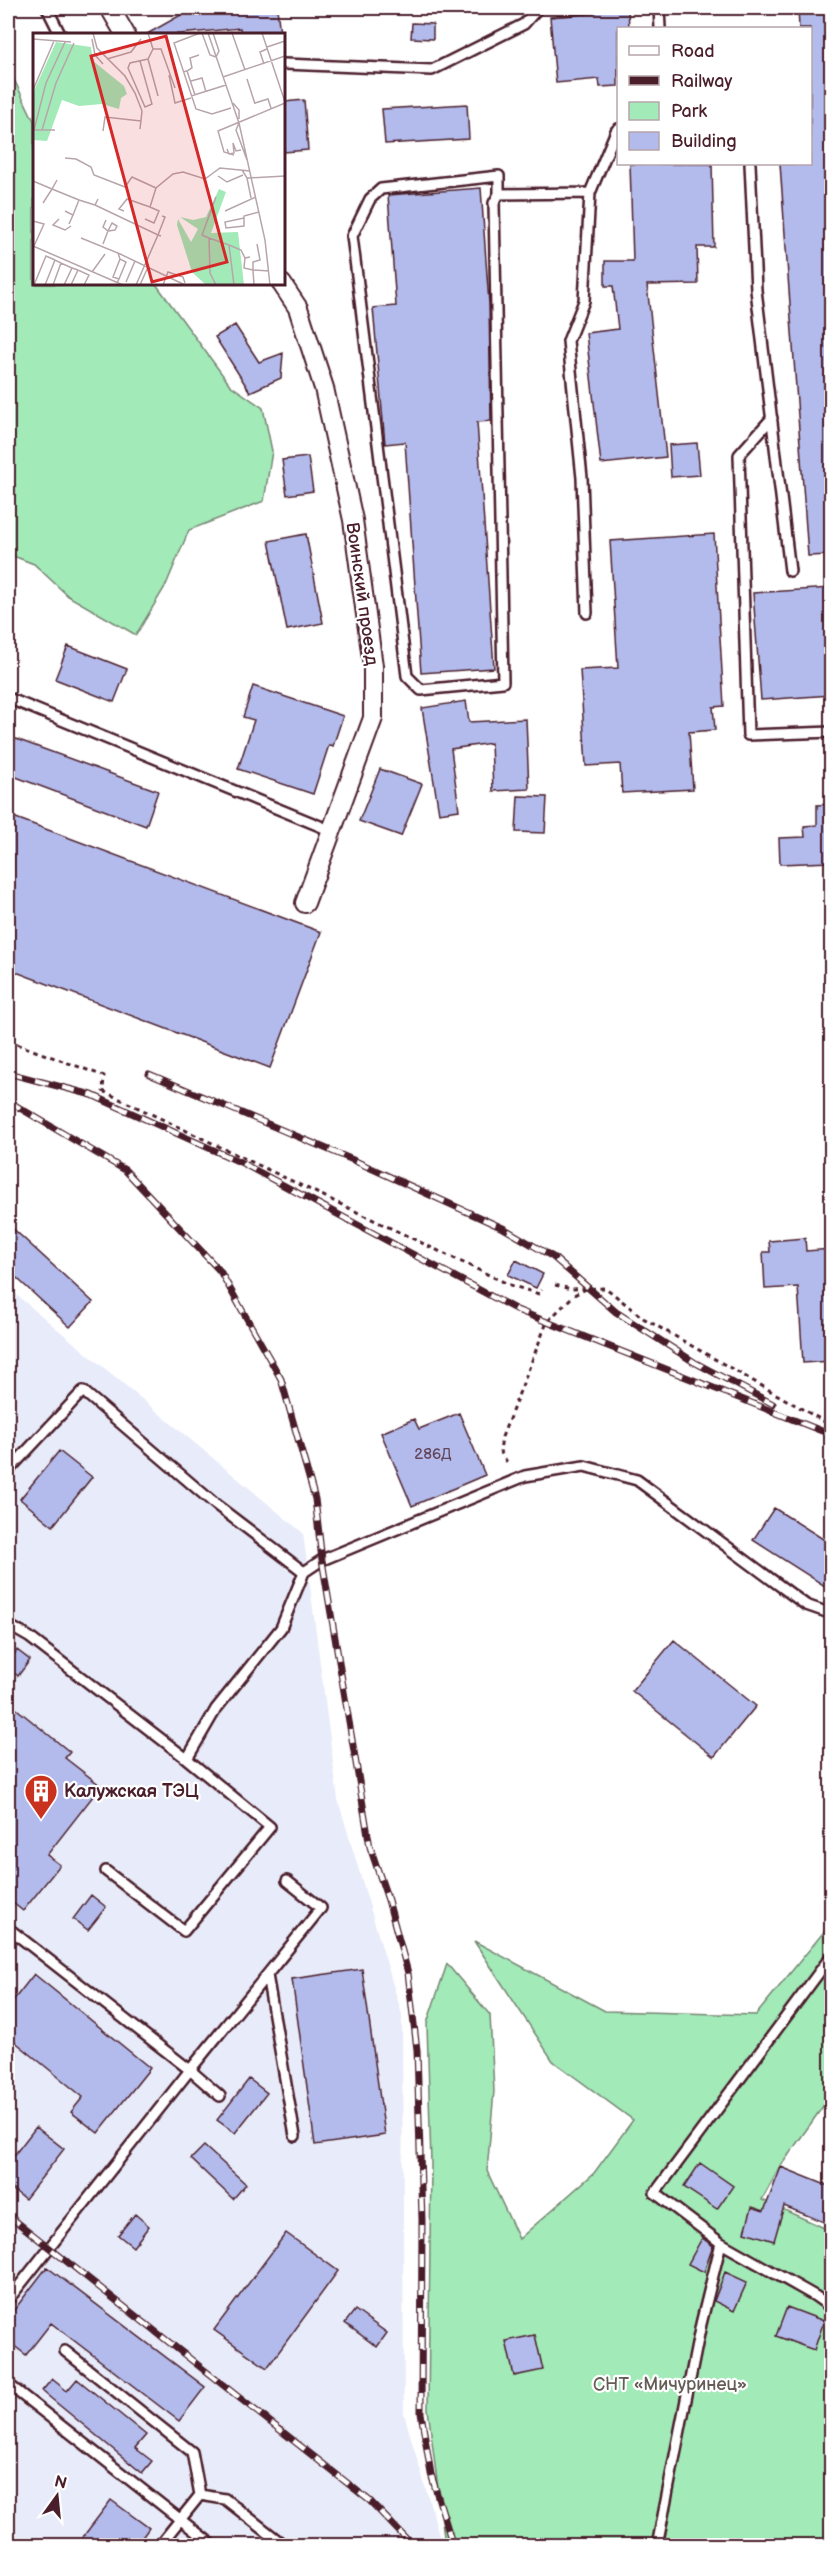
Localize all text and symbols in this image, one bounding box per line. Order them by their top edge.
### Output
legend [617,27,812,165]
inset map [33,33,285,285]
text: Road [671,41,715,62]
text: Railway [671,71,733,92]
text: Park [671,101,707,122]
text: Building [671,131,737,152]
street label: Воинский проезд [342,521,382,667]
house number: 286Д [414,1445,452,1464]
building icon: Калужская ТЭЦ [23,1773,59,1820]
place label: Калужская ТЭЦ [64,1781,199,1802]
park label: СНТ «Мичуринец» [593,2374,747,2395]
north arrow [27,2466,87,2526]
text: N [52,2472,69,2494]

